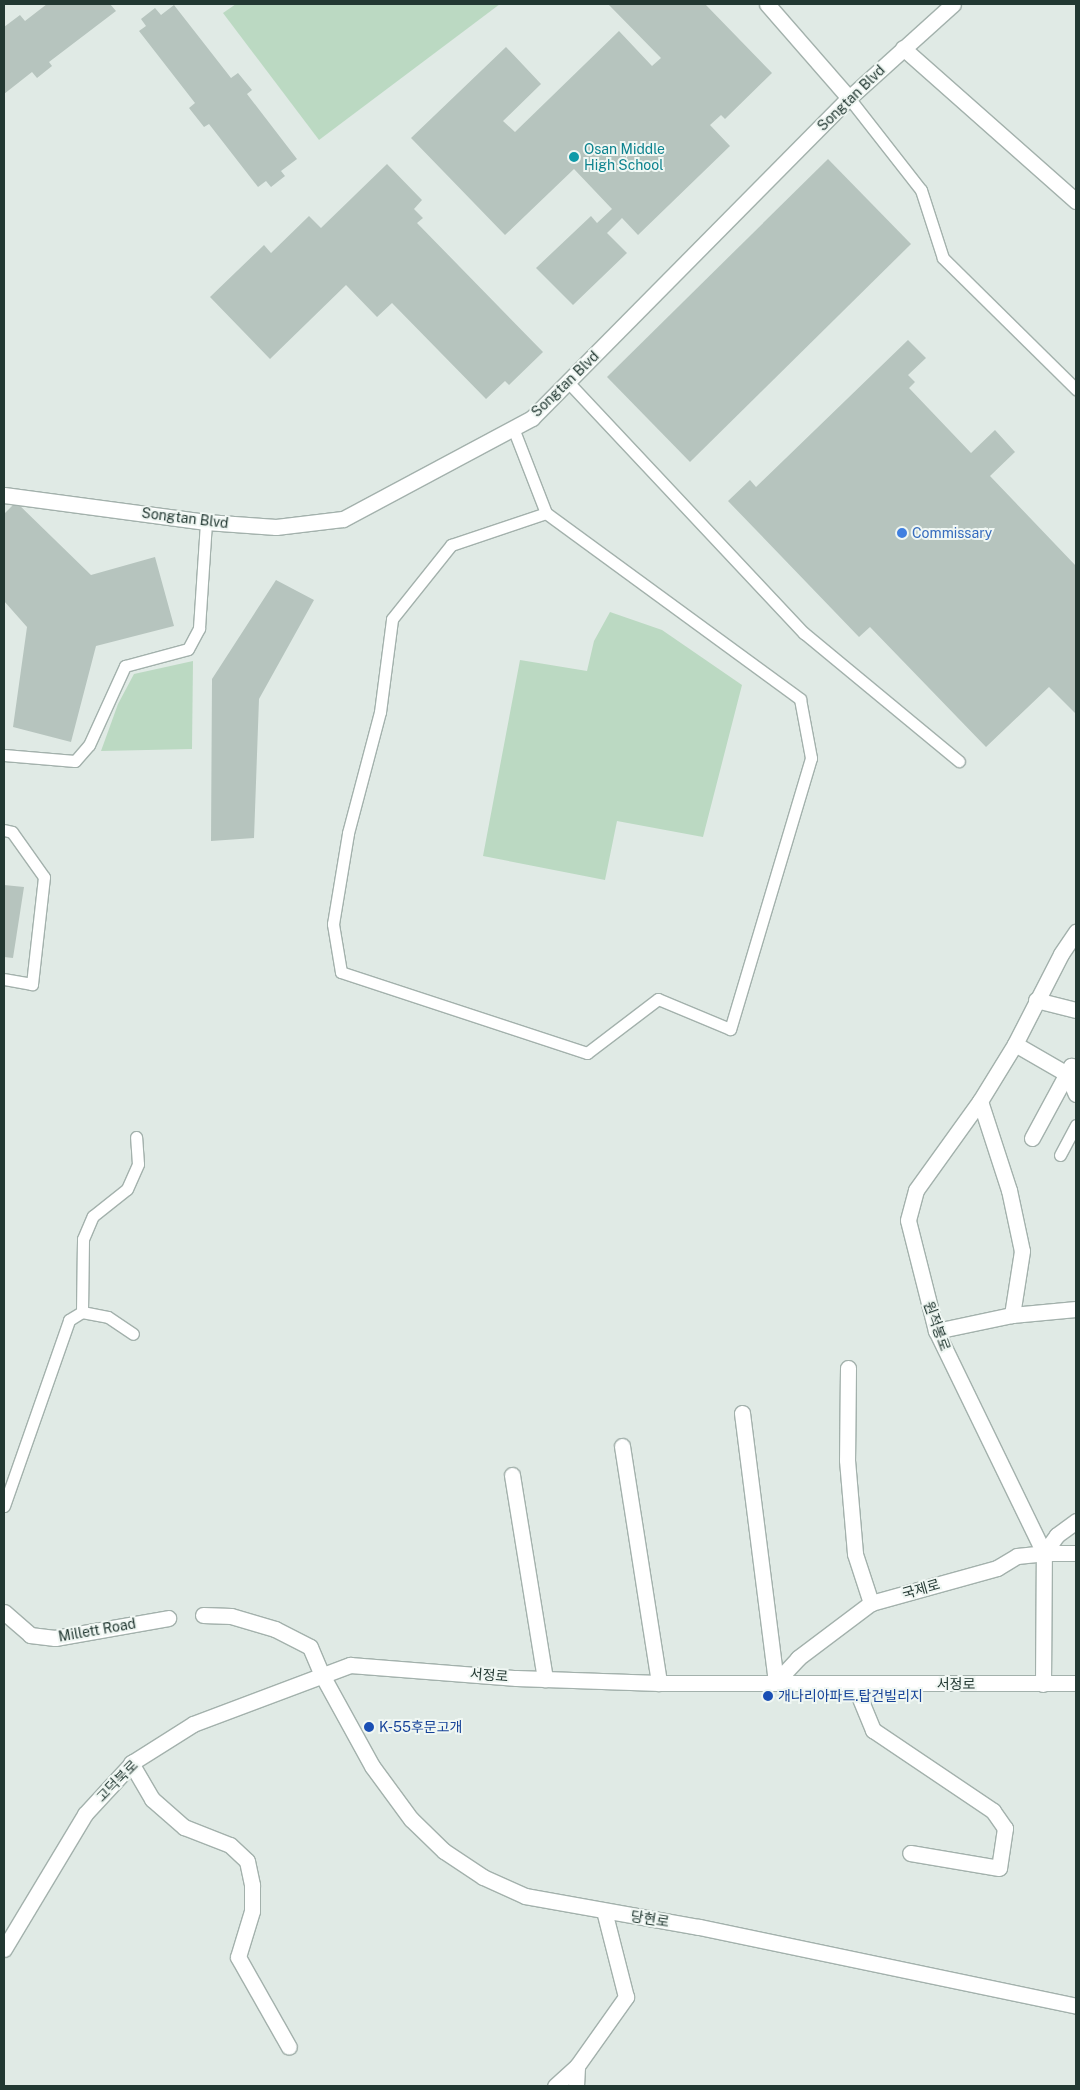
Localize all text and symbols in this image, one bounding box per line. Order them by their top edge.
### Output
street label: Songtan Blvd [814,62,888,134]
place label: Osan Middle High School [584,141,665,174]
marker: Osan Middle High School [568,151,580,163]
street label: Songtan Blvd [528,348,602,420]
street label: Songtan Blvd [141,504,229,532]
place label: Commissary [912,525,992,541]
marker: Commissary [896,527,908,539]
street label: 원적봉로 [920,1299,954,1353]
street label: 국제로 [900,1576,942,1602]
street label: Millett Road [57,1615,137,1645]
street label: 서정로 [469,1665,509,1685]
street label: 서정로 [937,1676,975,1692]
place label: 개나리아파트.탑건빌리지 [778,1688,923,1704]
marker: 개나리아파트.탑건빌리지 [762,1690,774,1702]
place label: K-55후문고개 [379,1719,462,1735]
marker: K-55후문고개 [363,1721,375,1733]
street label: 고덕북로 [93,1757,141,1805]
street label: 당현로 [630,1908,670,1930]

